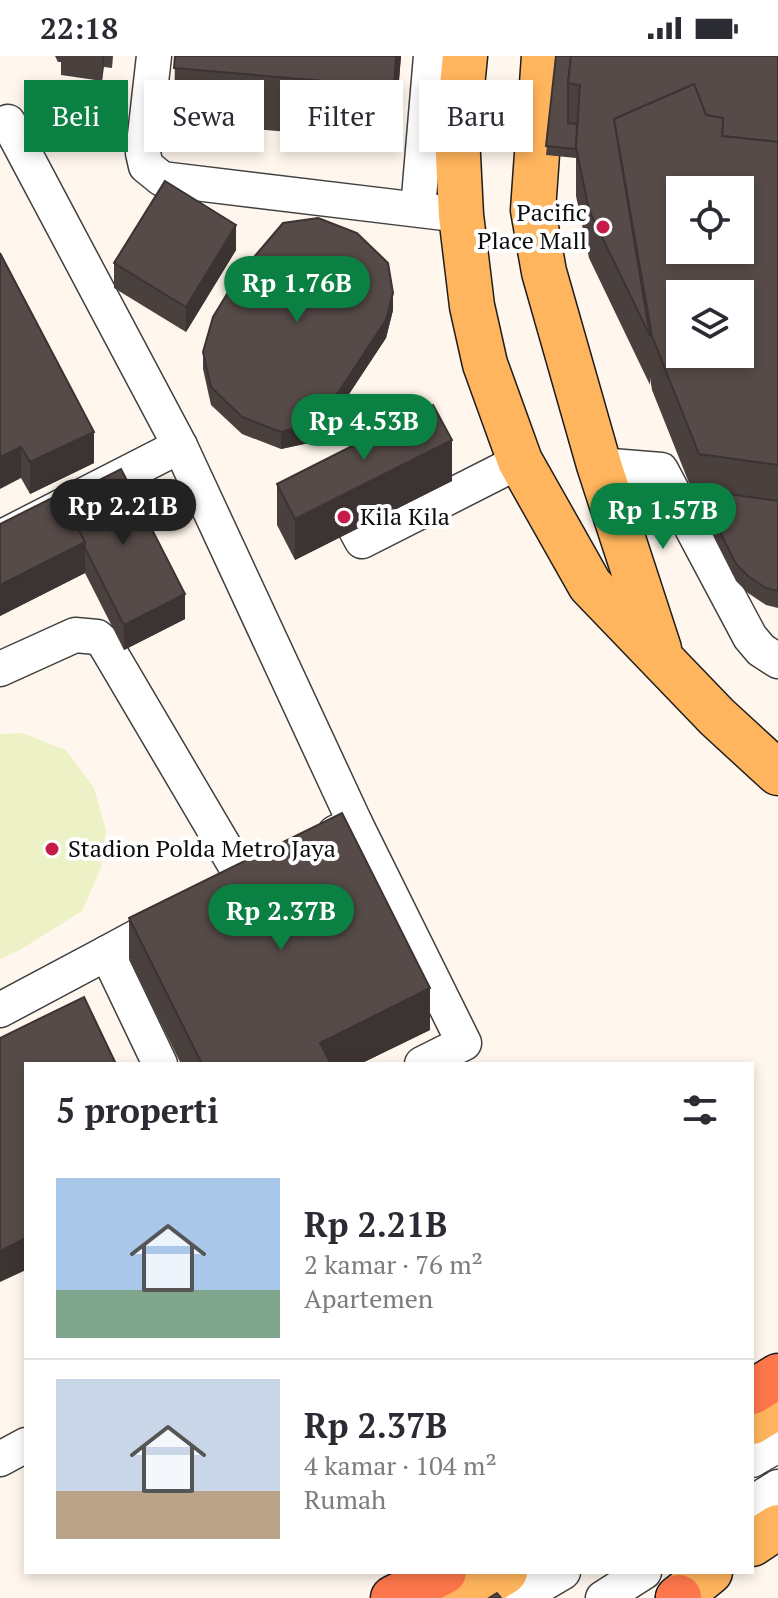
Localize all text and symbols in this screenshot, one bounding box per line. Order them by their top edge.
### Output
text: 22:18 [40,8,118,48]
chip: Beli [24,80,128,152]
chip: Sewa [144,80,264,152]
chip: Filter [280,80,403,152]
chip: Baru [419,80,533,152]
map controls [666,176,754,368]
button: locate [666,176,754,264]
place label: Pacific Place Mall [477,196,587,256]
marker: Pacific Place Mall [594,218,612,236]
pin: Rp 1.76B [214,256,380,324]
text: Rp 1.76B [242,265,352,299]
button: layers [666,280,754,368]
pin: Rp 4.53B [281,394,447,462]
text: Rp 4.53B [309,403,419,437]
pin: Rp 2.21B [40,479,206,547]
pin: Rp 1.57B [580,483,746,551]
text: Rp 2.21B [68,488,178,522]
text: Rp 1.57B [608,492,718,526]
place label: Kila Kila [360,500,450,532]
marker: Kila Kila [335,508,353,526]
place label: Stadion Polda Metro Jaya [68,832,336,864]
marker: Stadion Polda Metro Jaya [43,840,61,858]
pin: Rp 2.37B [198,884,364,952]
text: Rp 2.37B [226,893,336,927]
text: 5 properti [56,1088,218,1133]
icon: filters [678,1088,722,1132]
text: Rp 2.21B [304,1202,447,1247]
icon: home [120,1210,216,1306]
text: 2 kamar · 76 m² [304,1247,483,1281]
text: Apartemen [304,1281,433,1315]
text: Rp 2.37B [304,1403,447,1448]
icon: home [120,1411,216,1507]
text: 4 kamar · 104 m² [304,1448,497,1482]
text: Rumah [304,1482,386,1516]

